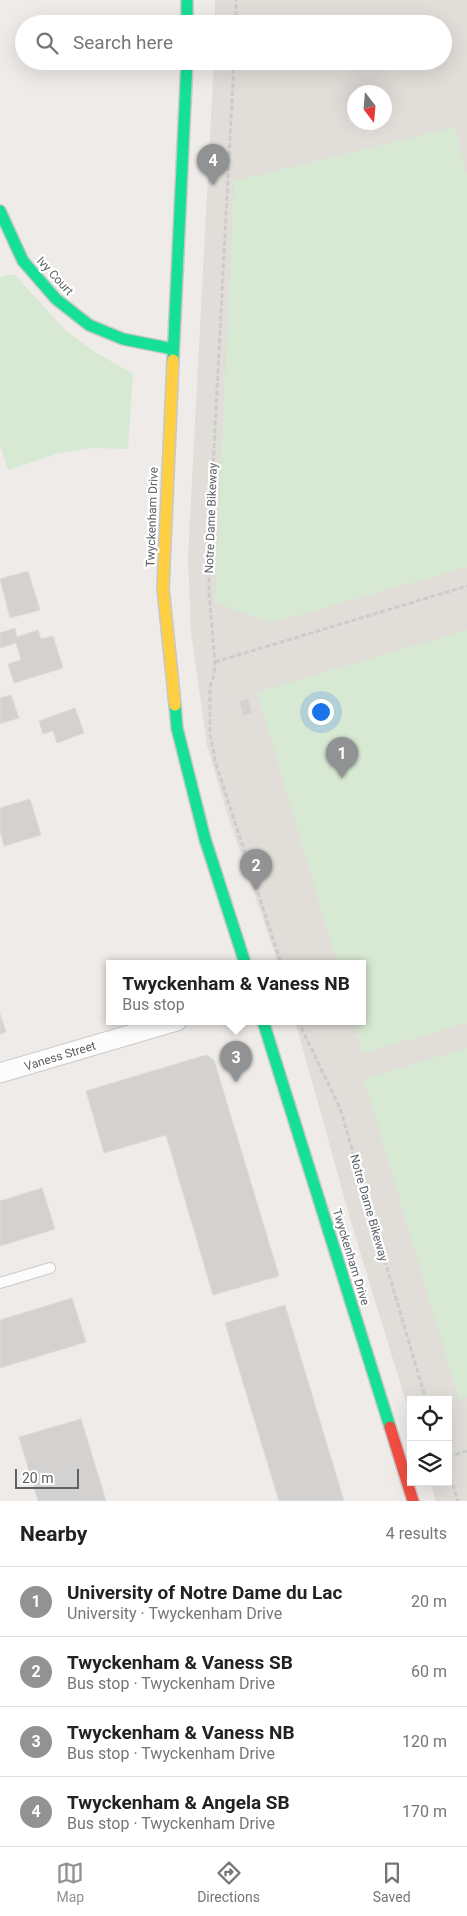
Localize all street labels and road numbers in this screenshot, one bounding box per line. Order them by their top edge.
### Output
street label: Ivy Court [34,254,76,298]
street label: Notre Dame Bikeway [202,462,220,574]
street label: Twyckenham Drive [143,467,161,567]
street label: Vaness Street [23,1038,97,1074]
street label: Notre Dame Bikeway [347,1153,391,1263]
street label: Twyckenham Drive [330,1207,372,1307]

